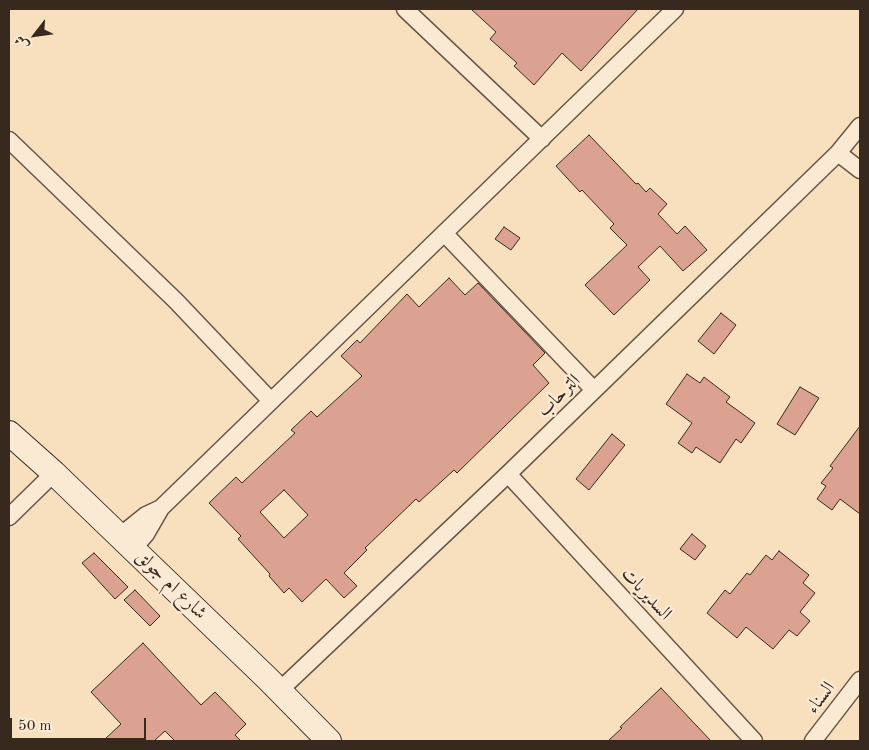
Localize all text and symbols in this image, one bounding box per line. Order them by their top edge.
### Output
north arrow [10,10,60,60]
text: ش [12,33,32,52]
street label: الترحاب [533,370,585,422]
street label: شارع ام جولق [131,545,211,625]
street label: السديريات [616,563,676,625]
street label: السناء [802,677,840,719]
scale bar [12,708,149,740]
text: 50 m [18,719,52,734]

